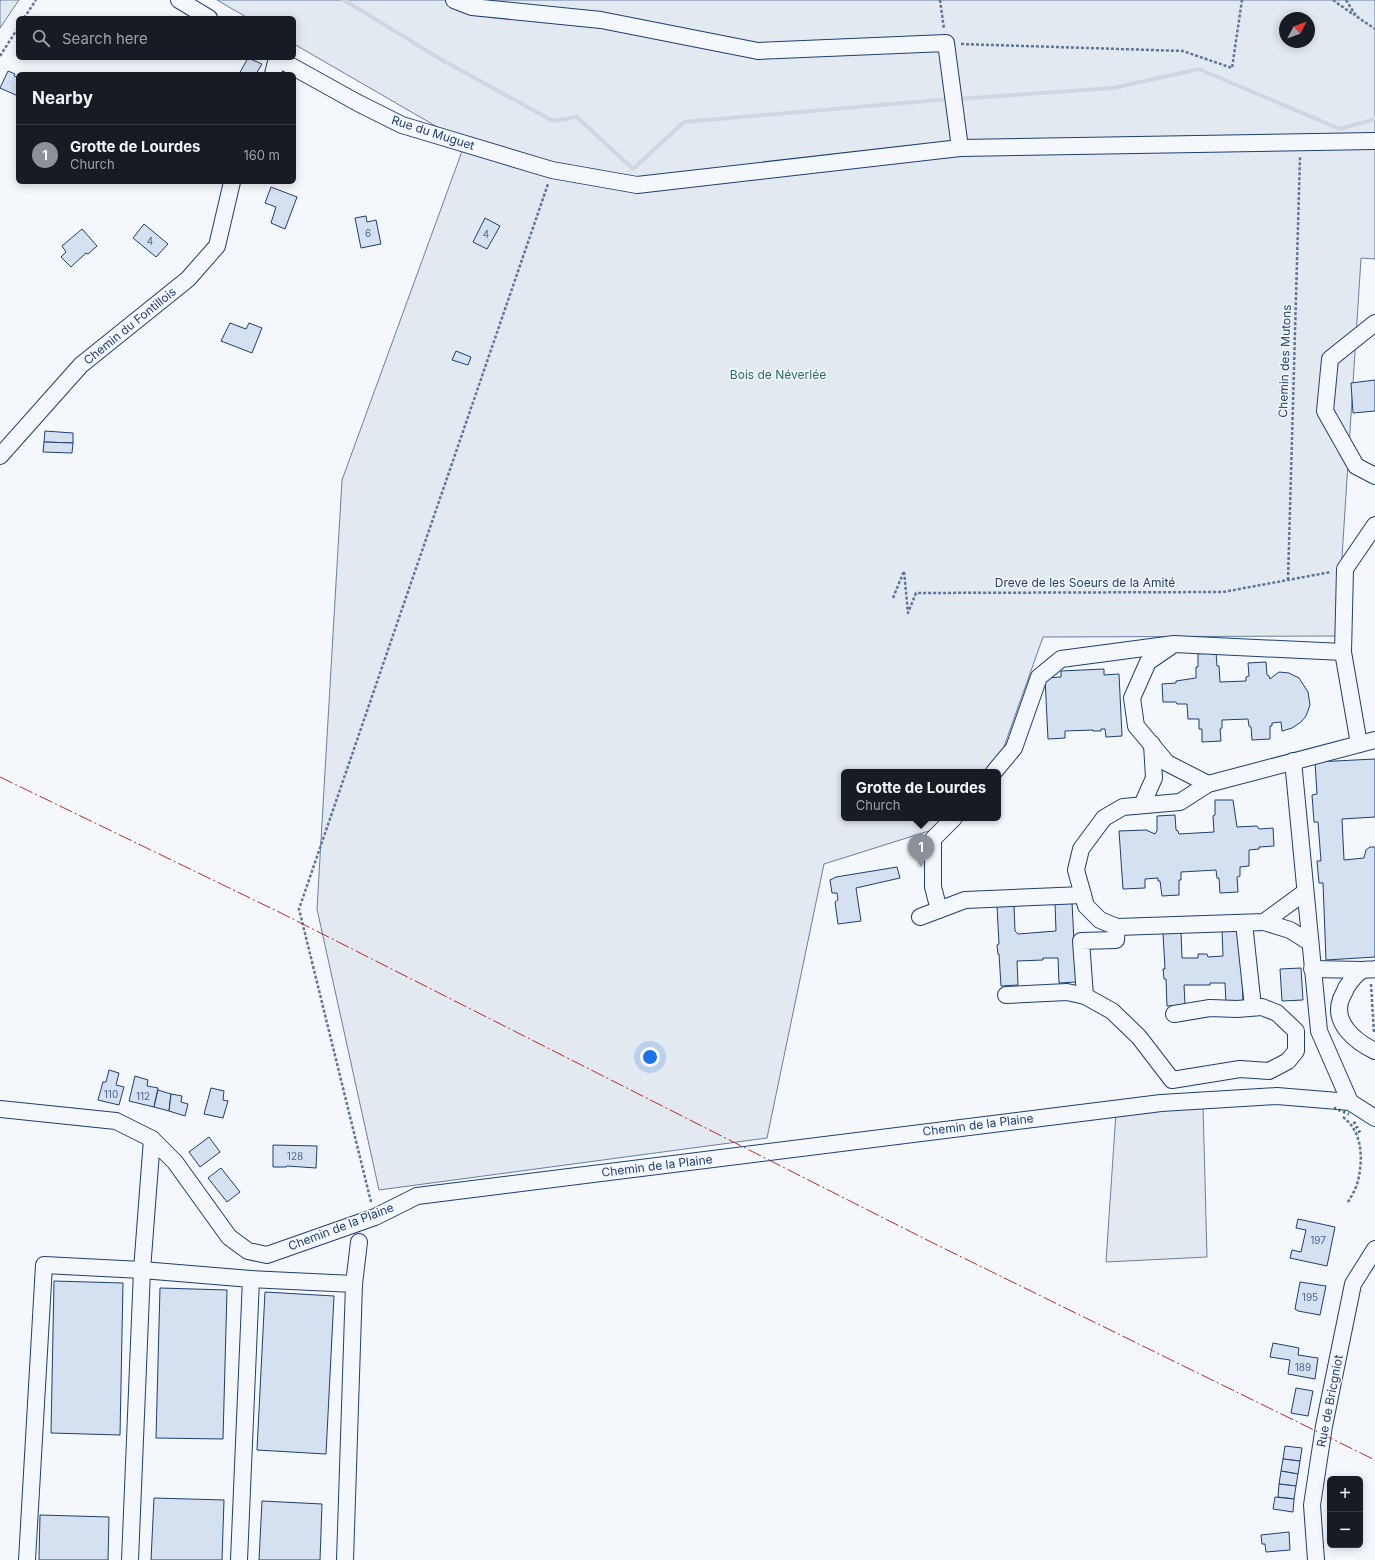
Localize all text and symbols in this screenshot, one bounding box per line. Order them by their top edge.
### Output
north arrow [1279,12,1315,48]
search box [16,16,296,60]
icon: search [30,27,52,49]
text: Search here [62,29,148,48]
text: Nearby [32,88,93,108]
street label: Rue du Muguet [390,112,477,153]
text: Grotte de Lourdes [70,137,201,156]
text: 1 [42,147,48,163]
text: 160 m [243,147,280,163]
text: Church [70,156,115,172]
house number: 6 [365,227,371,239]
house number: 4 [483,228,489,240]
house number: 4 [147,235,153,247]
street label: Chemin du Fontillois [80,284,179,367]
street label: Chemin des Mutons [1275,304,1294,418]
park label: Bois de Néverlée [730,367,826,382]
street label: Dreve de les Soeurs de la Amité [995,575,1175,590]
popup [841,769,1001,821]
text: Grotte de Lourdes [856,778,986,797]
text: Church [856,797,900,813]
pin: 1 [908,834,934,867]
your location [640,1047,660,1067]
house number: 110 [104,1088,118,1100]
house number: 112 [136,1090,150,1102]
street label: Chemin de la Plaine [922,1110,1034,1139]
house number: 128 [287,1150,303,1162]
street label: Chemin de la Plaine [601,1151,713,1180]
street label: Chemin de la Plaine [286,1200,396,1254]
house number: 197 [1310,1234,1326,1246]
house number: 195 [1302,1291,1318,1303]
street label: Rue de Bricgniot [1313,1353,1346,1448]
house number: 189 [1295,1361,1311,1373]
map controls [1327,1476,1363,1548]
button: + [1327,1476,1363,1512]
button: − [1327,1512,1363,1548]

